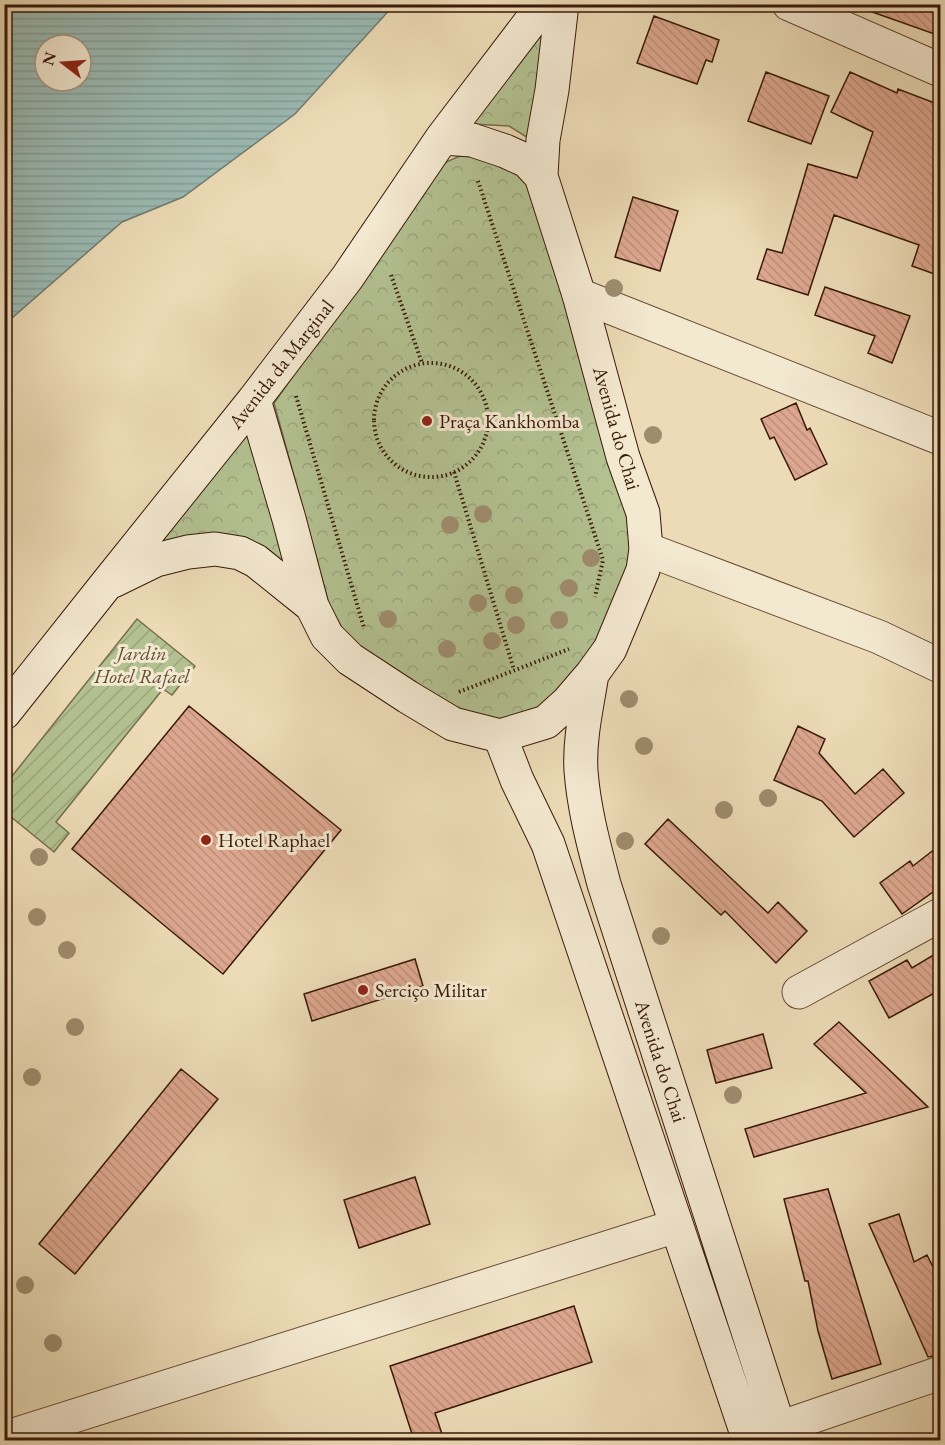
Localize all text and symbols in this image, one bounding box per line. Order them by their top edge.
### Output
north arrow [33,33,93,93]
text: N [37,49,61,68]
street label: Avenida da Marginal [222,294,340,435]
street label: Avenida do Chai [587,362,647,493]
place label: Praça Kankhomba [439,408,580,434]
marker: Praça Kankhomba [420,414,434,428]
park label: Jardin Hotel Rafael [93,640,191,689]
place label: Hotel Raphael [218,827,330,853]
marker: Hotel Raphael [199,833,213,847]
place label: Serciço Militar [375,977,487,1003]
marker: Serciço Militar [356,983,370,997]
street label: Avenida do Chai [629,995,693,1126]

